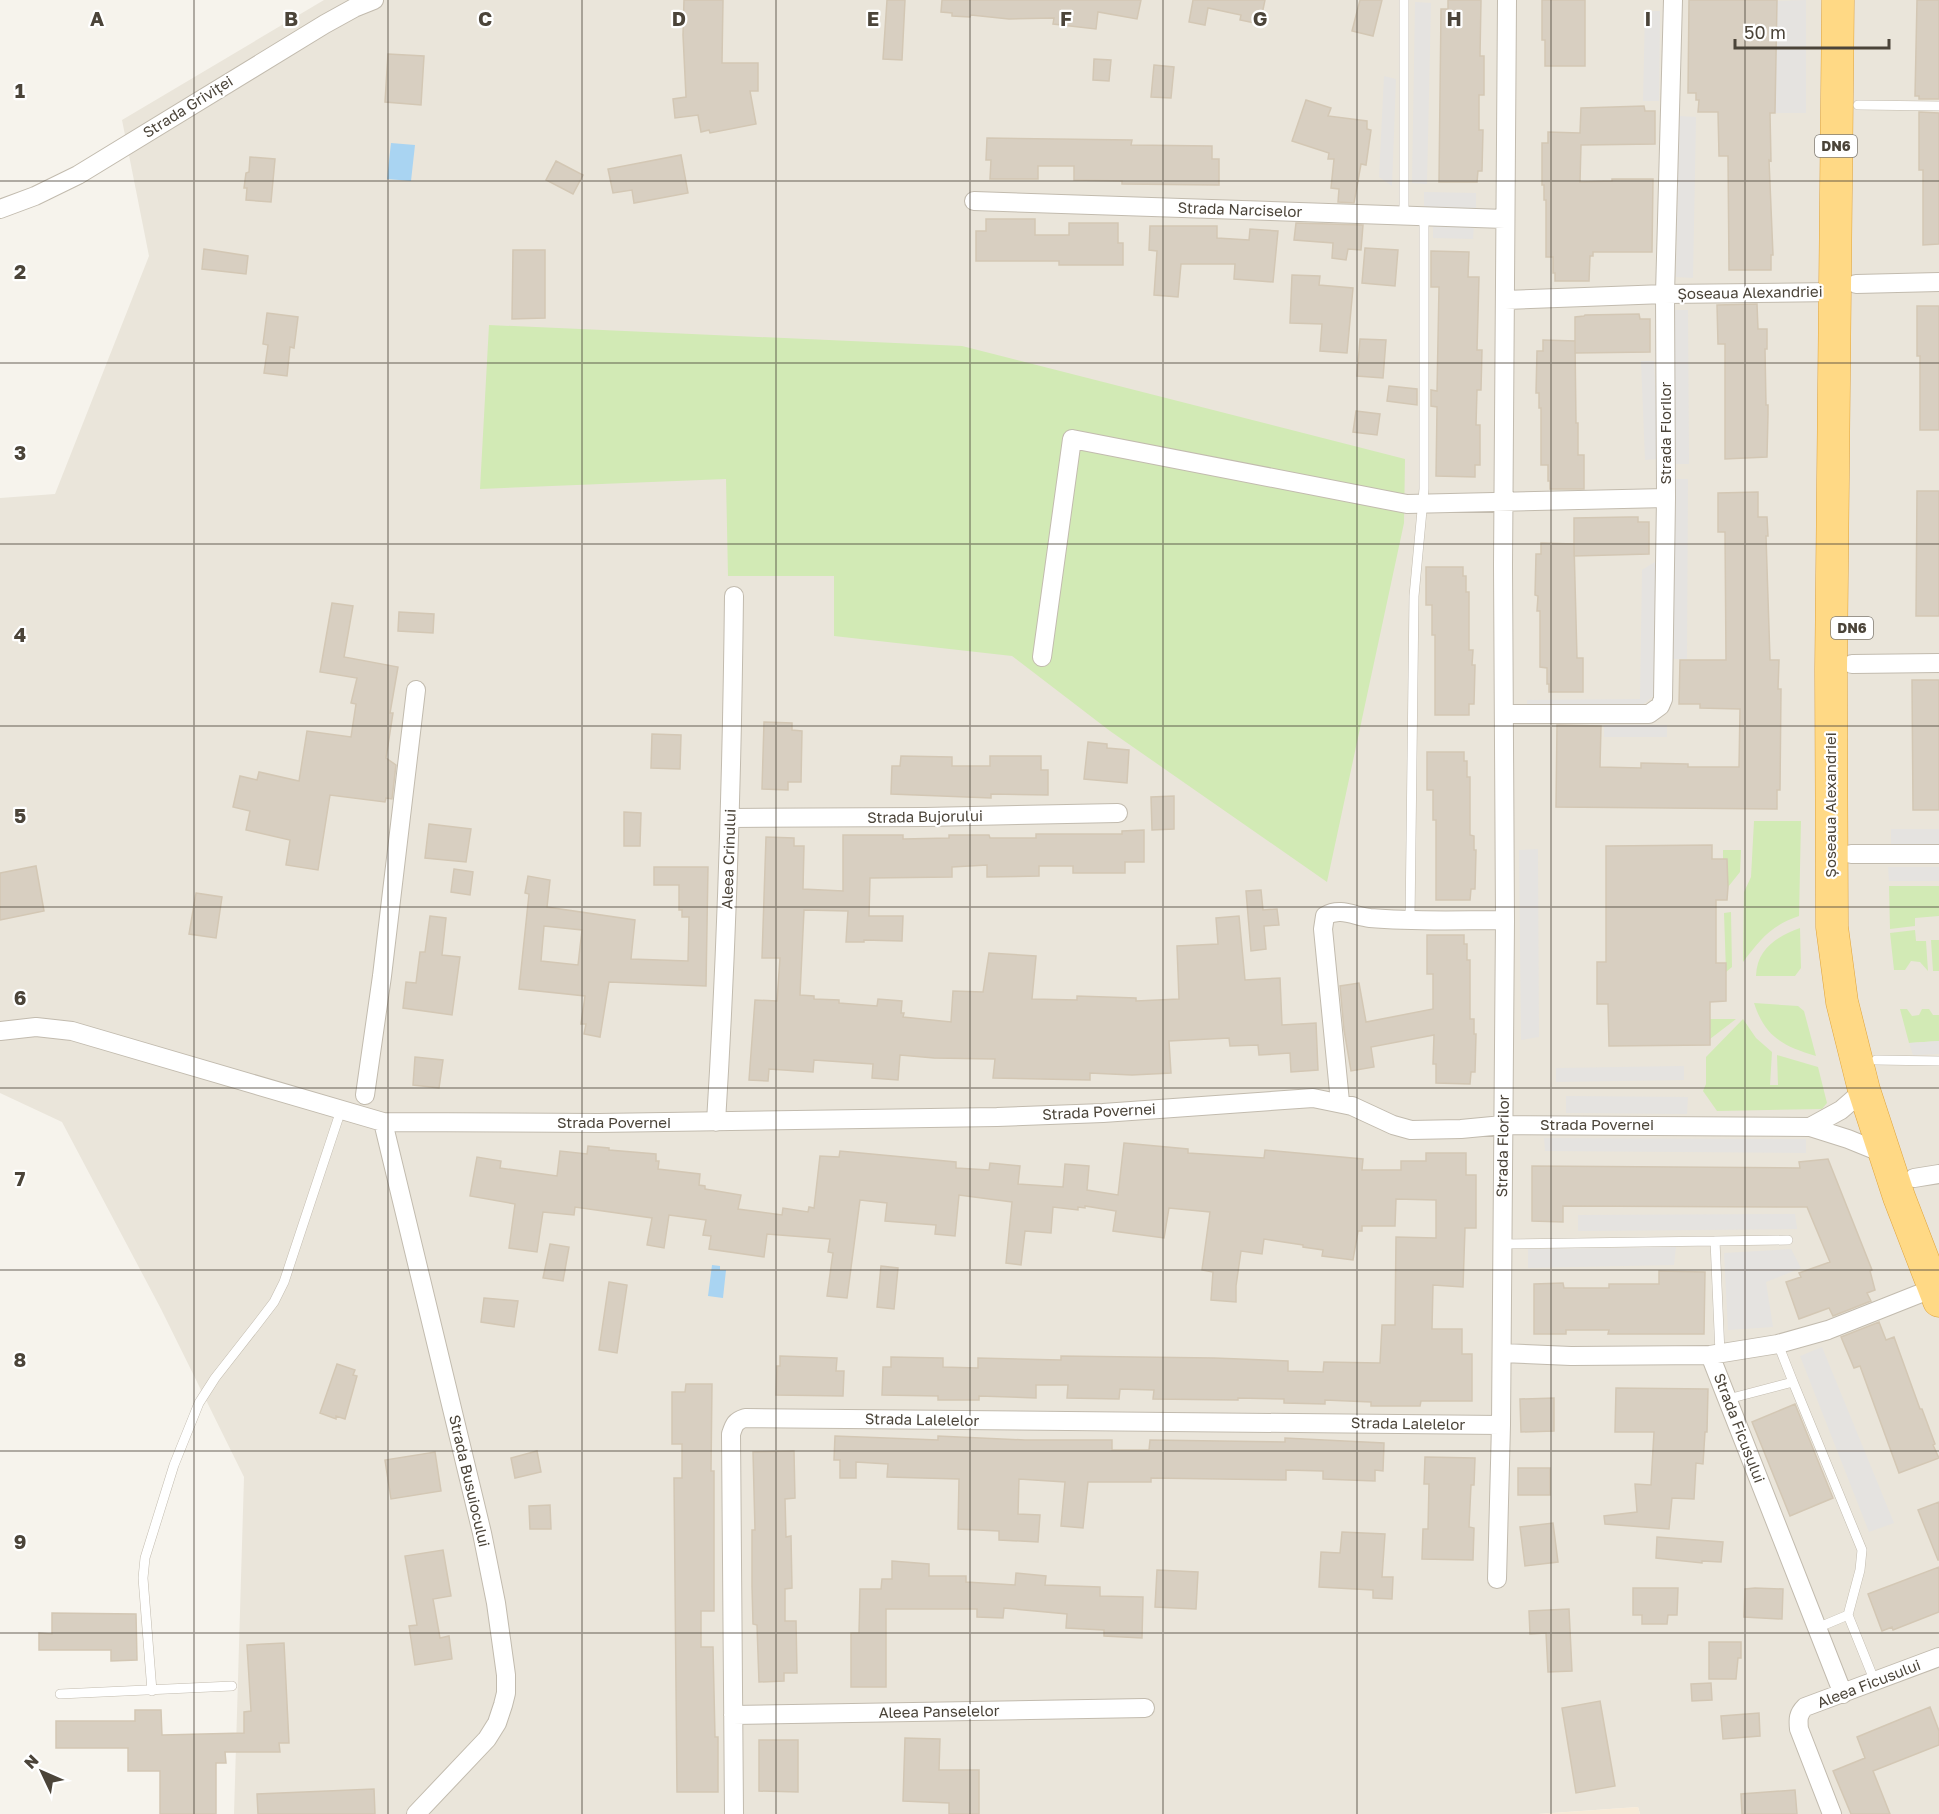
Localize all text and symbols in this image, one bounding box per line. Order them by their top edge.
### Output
text: A [90,6,104,30]
text: B [284,6,298,30]
text: C [478,6,492,30]
text: D [672,6,686,30]
text: E [867,6,879,30]
text: F [1060,6,1072,30]
text: G [1253,6,1267,30]
text: H [1446,6,1462,30]
text: I [1645,6,1651,30]
scale bar [1735,12,1890,50]
text: 50 m [1744,21,1786,43]
street label: Strada Griviței [139,71,236,141]
text: 1 [15,78,25,102]
road number: DN6 [1815,135,1857,157]
street label: Strada Narciselor [1177,198,1303,220]
text: 2 [14,259,26,283]
street label: Șoseaua Alexandriei [1677,282,1823,302]
street label: Strada Florilor [1656,381,1674,484]
text: 3 [14,440,26,464]
road number: DN6 [1831,617,1873,639]
text: 4 [14,622,26,646]
street label: Șoseaua Alexandriei [1821,732,1839,878]
text: 5 [14,803,26,827]
street label: Strada Bujorului [867,806,983,826]
street label: Aleea Crinului [717,809,739,909]
text: 6 [14,985,26,1009]
street label: Strada Florilor [1492,1094,1512,1198]
street label: Strada Povernei [1042,1099,1156,1123]
street label: Strada Povernei [557,1113,671,1131]
street label: Strada Povernei [1540,1115,1654,1133]
text: 7 [15,1166,26,1190]
text: 8 [14,1347,26,1371]
street label: Strada Ficusului [1711,1370,1769,1485]
street label: Strada Lalelelor [865,1409,979,1429]
street label: Strada Busuiocului [446,1413,494,1549]
street label: Strada Lalelelor [1351,1413,1465,1433]
text: 9 [14,1529,26,1553]
street label: Aleea Ficusului [1814,1655,1923,1711]
street label: Aleea Panselelor [878,1701,1000,1721]
north arrow [12,1742,72,1802]
text: N [20,1750,43,1773]

